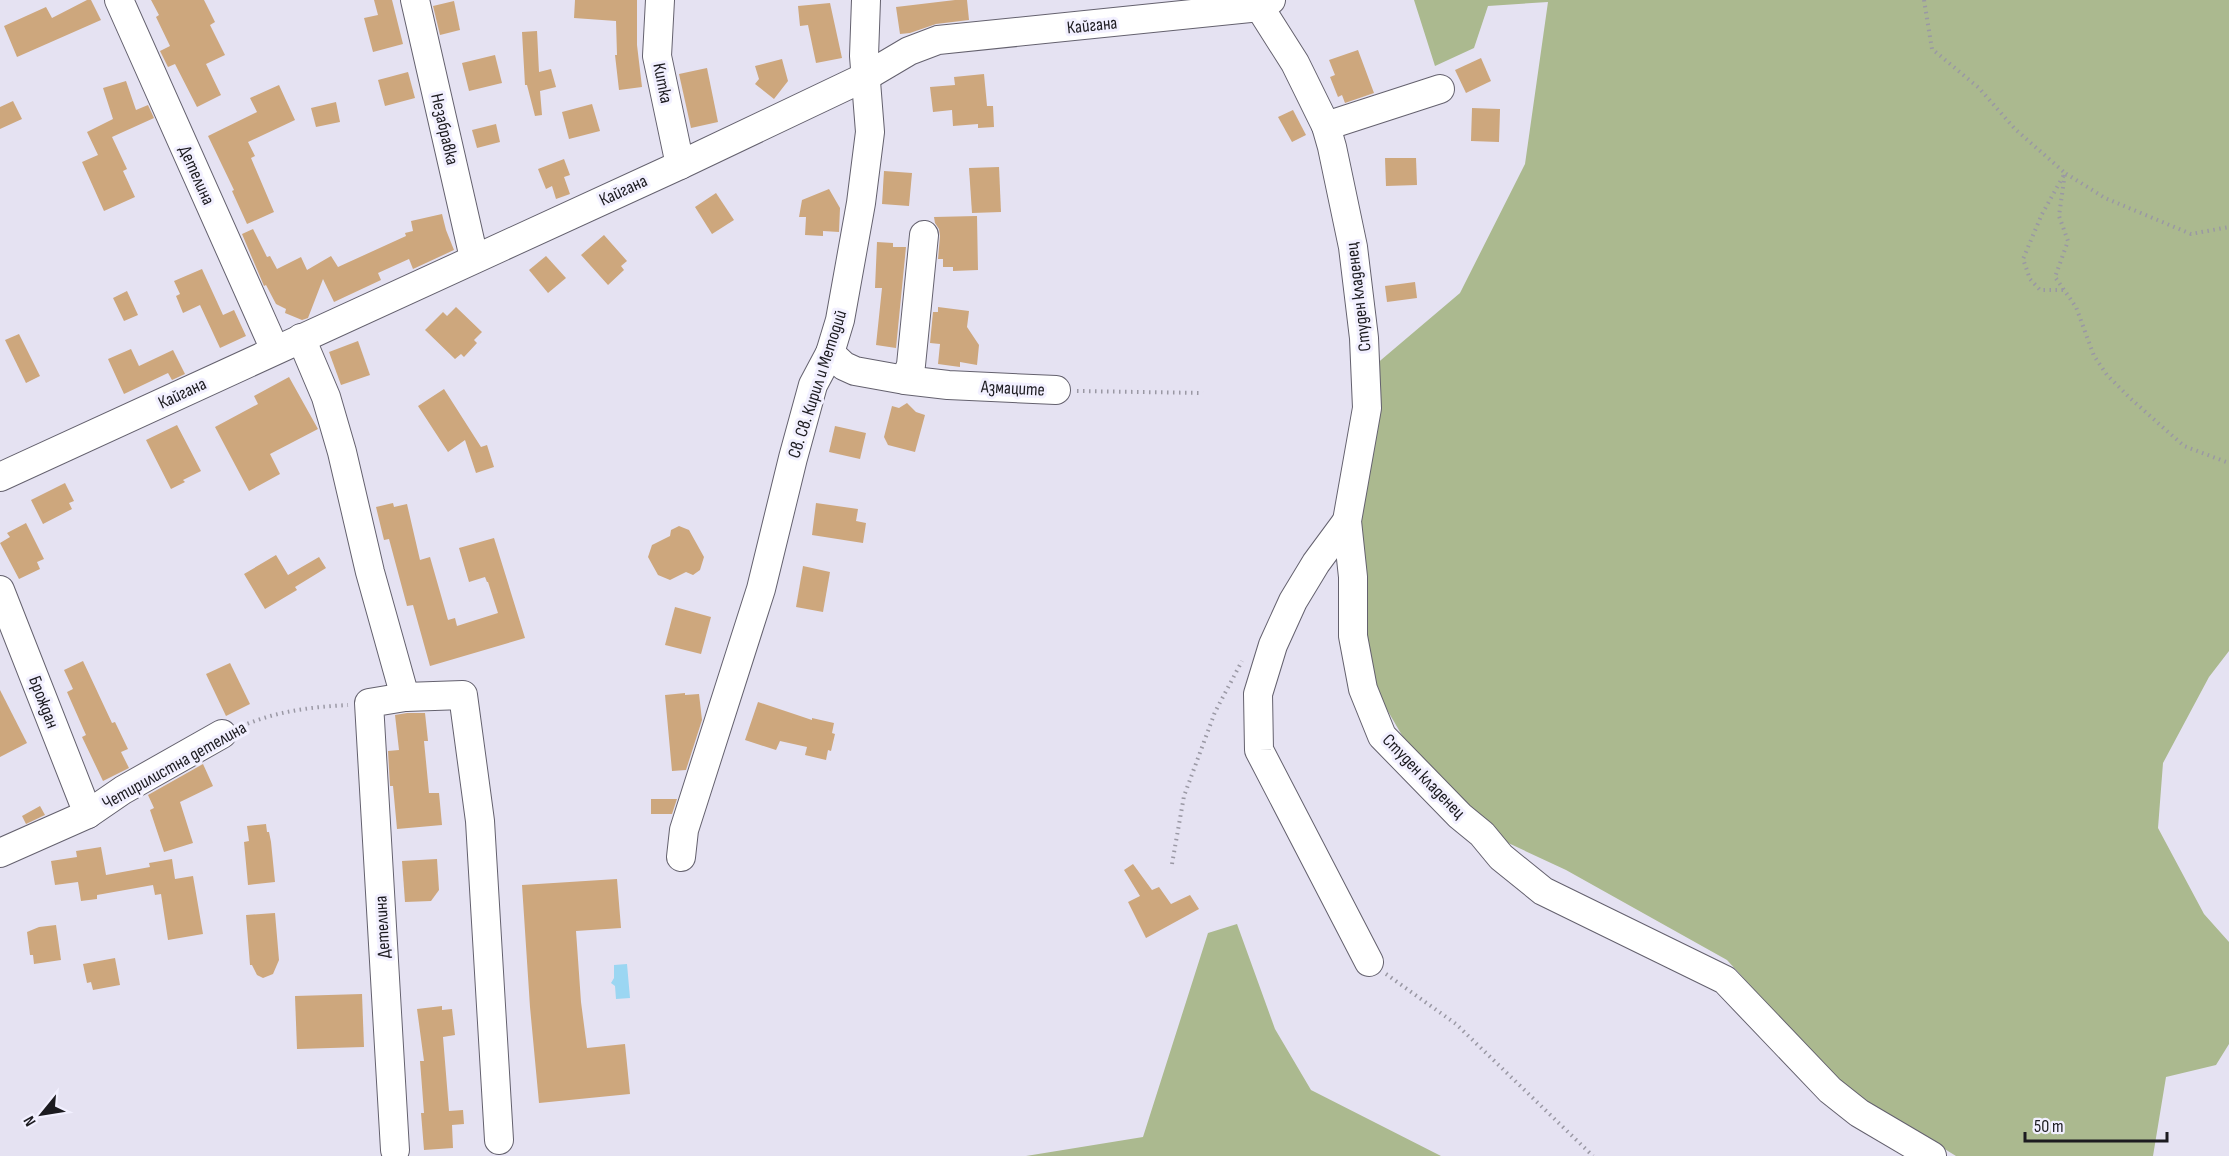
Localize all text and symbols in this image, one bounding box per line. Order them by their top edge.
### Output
street label: Кайгана [1066,12,1118,39]
street label: Китка [648,61,677,105]
street label: Незабравка [426,91,463,167]
street label: Детелина [174,142,219,208]
street label: Кайгана [596,170,651,211]
street label: Студен кладенец [1341,241,1376,353]
street label: Св. Св. Кирил и Методий [784,307,851,461]
street label: Кайгана [155,373,210,414]
street label: Азмаците [980,376,1045,401]
street label: Брождан [24,673,63,731]
street label: Четирилистна детелина [99,717,250,814]
street label: Студен кладенец [1378,730,1470,823]
street label: Детелина [370,895,395,959]
north arrow [12,1084,72,1144]
scale bar [2025,1105,2168,1143]
text: N [20,1112,41,1129]
text: 50 m [2034,1116,2064,1137]

